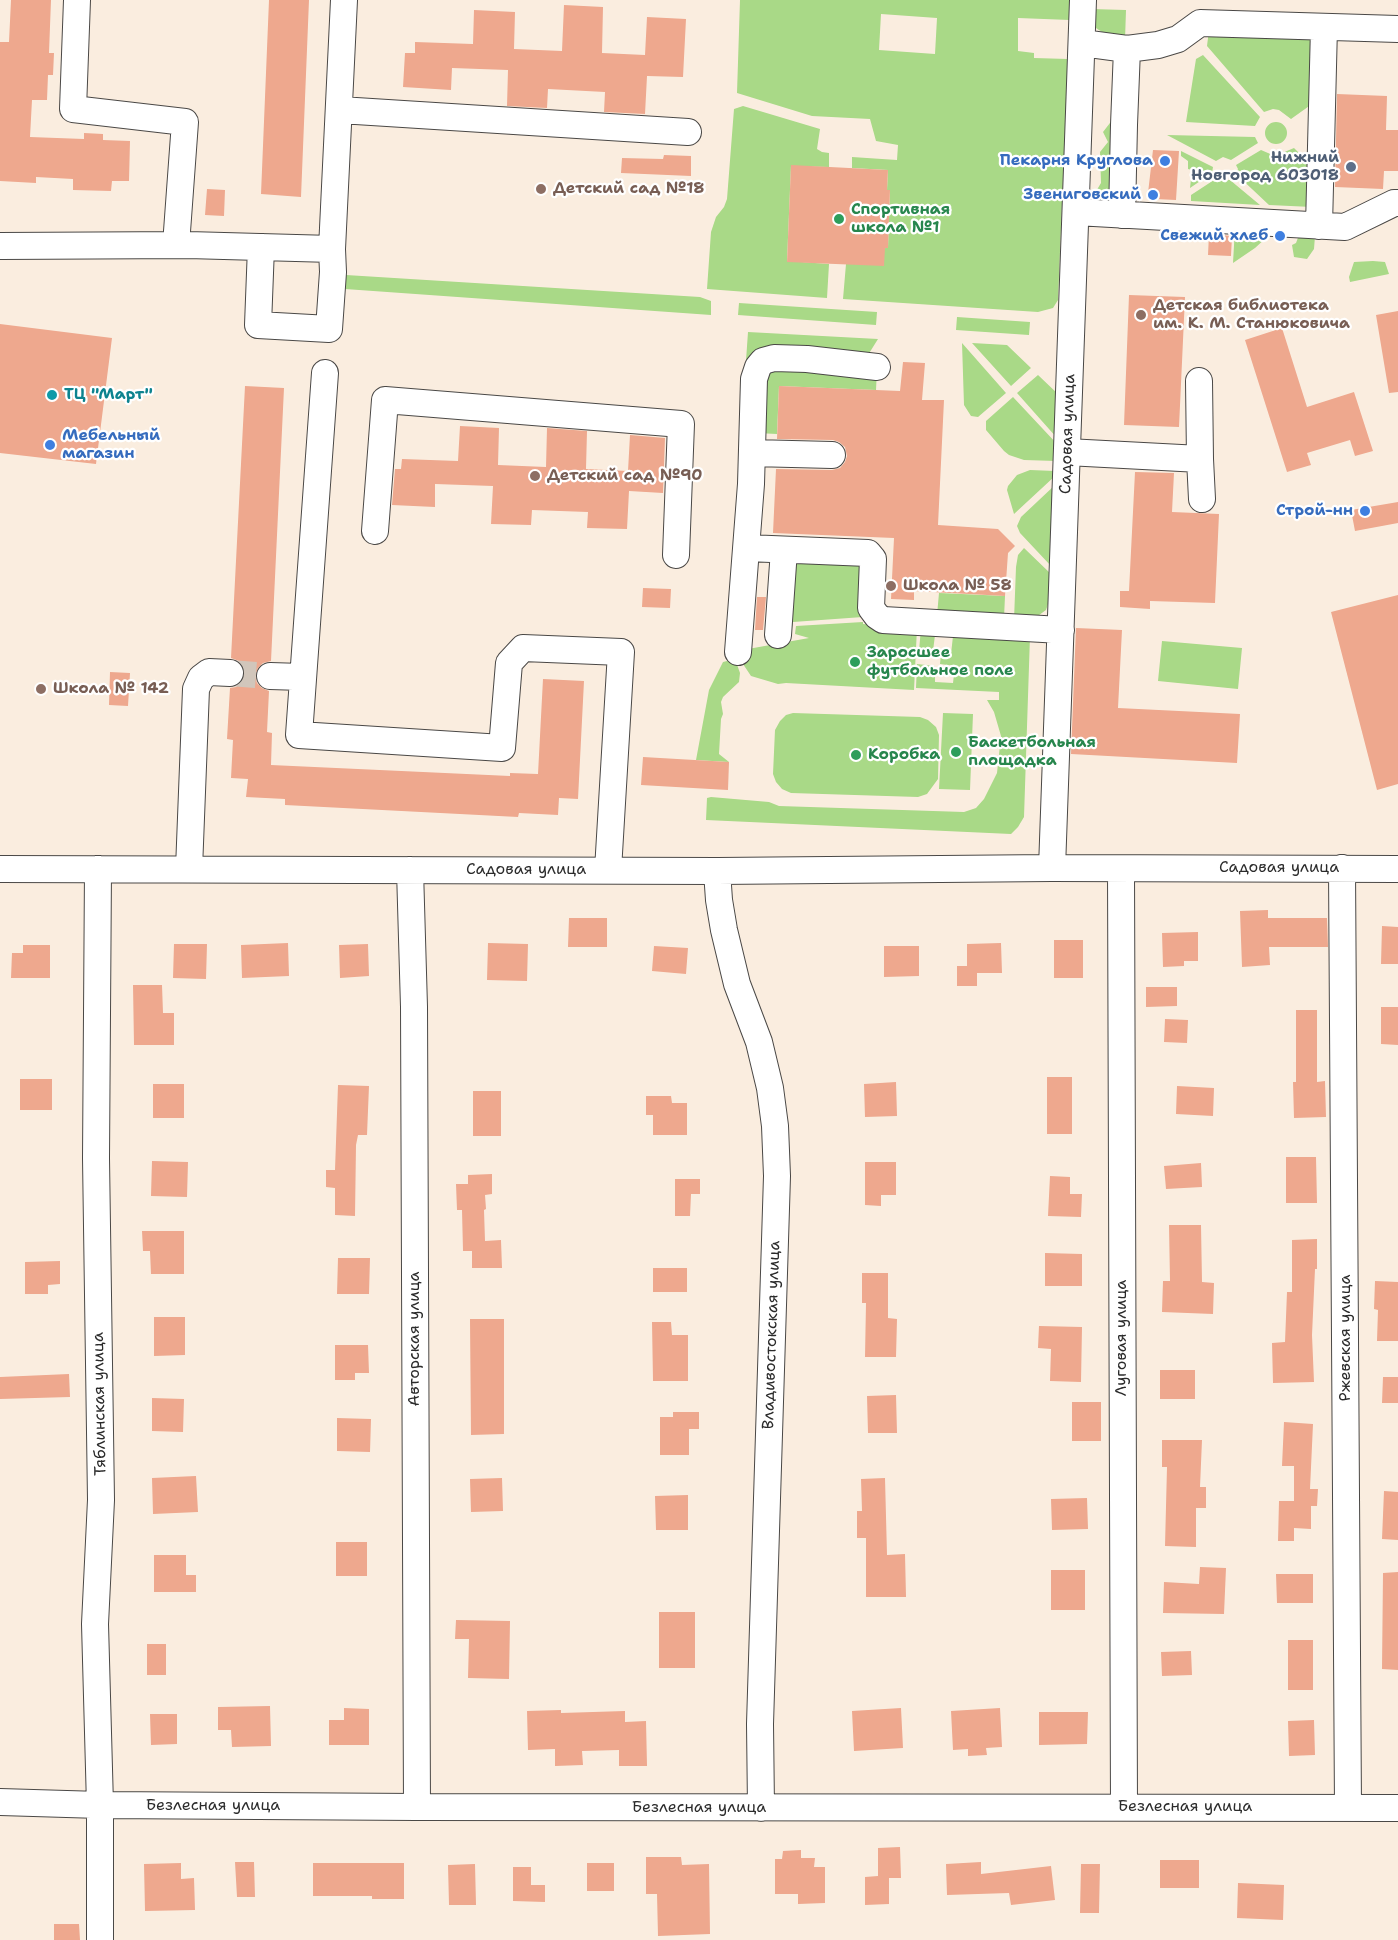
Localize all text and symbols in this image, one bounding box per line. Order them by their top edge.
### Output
place label: Нижний Новгород 603018 [1191,148,1339,186]
place label: Пекарня Круглова [1000,151,1153,171]
marker: Пекарня Круглова [1158,154,1172,168]
marker: Нижний Новгород 603018 [1344,160,1358,174]
place label: Детский сад №18 [553,179,705,199]
marker: Детский сад №18 [534,182,548,196]
place label: Звениговский [1024,185,1141,205]
marker: Звениговский [1146,188,1160,202]
place label: Спортивная школа №1 [851,200,950,238]
marker: Спортивная школа №1 [832,212,846,226]
place label: Свежий хлеб [1160,226,1268,246]
marker: Свежий хлеб [1273,229,1287,243]
place label: Детская библиотека им. К. М. Станюковича [1153,296,1350,334]
marker: Детская библиотека им. К. М. Станюковича [1134,308,1148,322]
street label: Садовая улица [1056,374,1080,494]
place label: ТЦ "Март" [64,385,153,405]
marker: ТЦ "Март" [45,388,59,402]
place label: Мебельный магазин [62,426,160,464]
marker: Мебельный магазин [43,438,57,452]
place label: Детский сад №90 [547,466,702,486]
marker: Детский сад №90 [528,469,542,483]
place label: Строй-нн [1276,501,1353,521]
marker: Строй-нн [1358,504,1372,518]
place label: Школа № 58 [903,576,1012,596]
marker: Школа № 58 [884,579,898,593]
place label: Заросшее футбольное поле [867,643,1014,681]
marker: Заросшее футбольное поле [848,655,862,669]
place label: Школа № 142 [53,679,169,699]
marker: Школа № 142 [34,682,48,696]
place label: Баскетбольная площадка [968,733,1096,771]
place label: Коробка [868,745,940,765]
marker: Баскетбольная площадка [949,745,963,759]
marker: Коробка [849,748,863,762]
street label: Садовая улица [1219,858,1339,878]
street label: Садовая улица [466,860,586,880]
street label: Владивостокская улица [759,1240,785,1430]
street label: Авторская улица [405,1271,425,1407]
street label: Ржевская улица [1336,1274,1356,1402]
street label: Луговая улица [1112,1280,1132,1396]
street label: Тяблинская улица [89,1332,111,1476]
street label: Безлесная улица [146,1796,280,1816]
street label: Безлесная улица [1118,1797,1252,1817]
street label: Безлесная улица [632,1798,766,1818]

